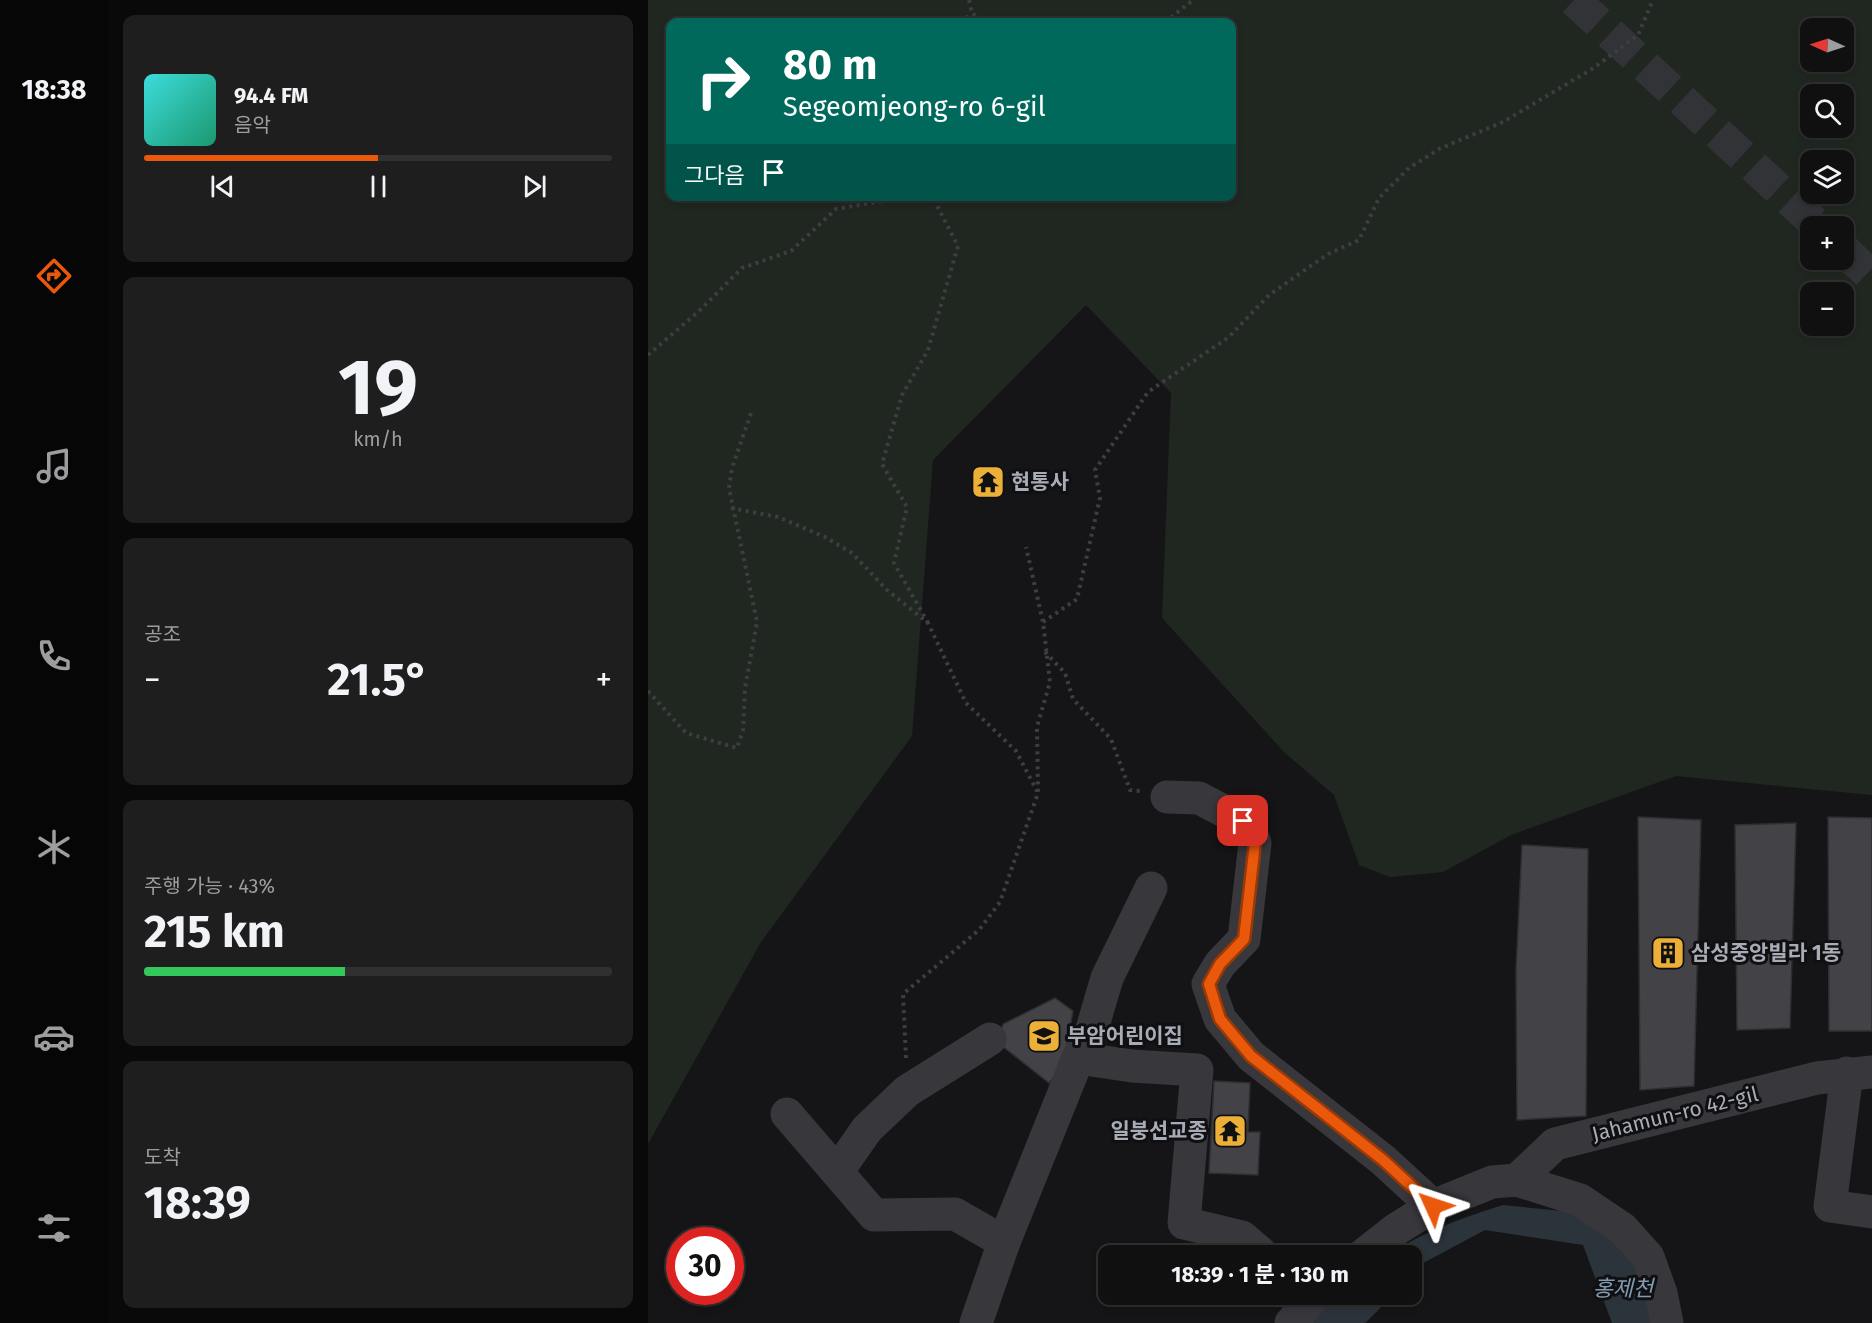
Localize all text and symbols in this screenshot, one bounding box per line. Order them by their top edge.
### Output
north arrow [1800,18,1854,72]
map controls [1800,18,1854,336]
text: 80 m [783,40,877,90]
icon: right [684,42,762,120]
text: 18:38 [22,74,86,106]
text: 94.4 FM [234,82,308,109]
button: search [1800,84,1854,138]
text: Segeomjeong-ro 6-gil [783,91,1046,123]
text: 음악 [234,113,271,137]
button: layers [1800,150,1854,204]
icon: arrive [757,156,790,189]
text: 그다음 [684,162,745,189]
icon: previous [206,170,239,203]
icon: pause [362,170,395,203]
icon: next [518,170,551,203]
button: + [1800,216,1854,270]
icon: directions [33,255,75,297]
button: − [1800,282,1854,336]
text: 19 [338,341,418,435]
text: km/h [353,427,403,451]
icon: music [33,445,75,487]
temple icon: 현통사 [970,464,1006,500]
place label: 현통사 [1011,469,1069,495]
text: 공조 [144,622,181,646]
icon: phone [33,635,75,677]
text: 21.5° [327,653,429,707]
text: − [144,660,161,700]
text: + [596,660,612,700]
pin [1217,795,1268,846]
icon: arrive [1226,804,1259,837]
icon: climate [33,826,75,868]
text: 주행 가능 · 43% [144,874,275,898]
text: 215 km [144,905,285,959]
building icon: 삼성중앙빌라 1동 [1650,935,1686,971]
place label: 삼성중앙빌라 1동 [1691,940,1841,966]
icon: car [33,1016,75,1058]
school or university icon: 부암어린이집 [1026,1018,1062,1054]
place label: 부암어린이집 [1067,1023,1183,1049]
street label: Jahamun-ro 42-gil [1589,1081,1761,1147]
temple icon: 일붕선교종 [1212,1113,1248,1149]
place label: 일붕선교종 [1110,1118,1207,1144]
text: 도착 [144,1145,181,1169]
position arrow [1401,1174,1465,1238]
text: 18:39 [144,1176,251,1230]
icon: filters [33,1207,75,1249]
speed limit sign: 30 [666,1227,744,1305]
text: 18:39 · 1 분 · 130 m [1171,1261,1349,1288]
water label: 홍제천 [1593,1275,1656,1302]

